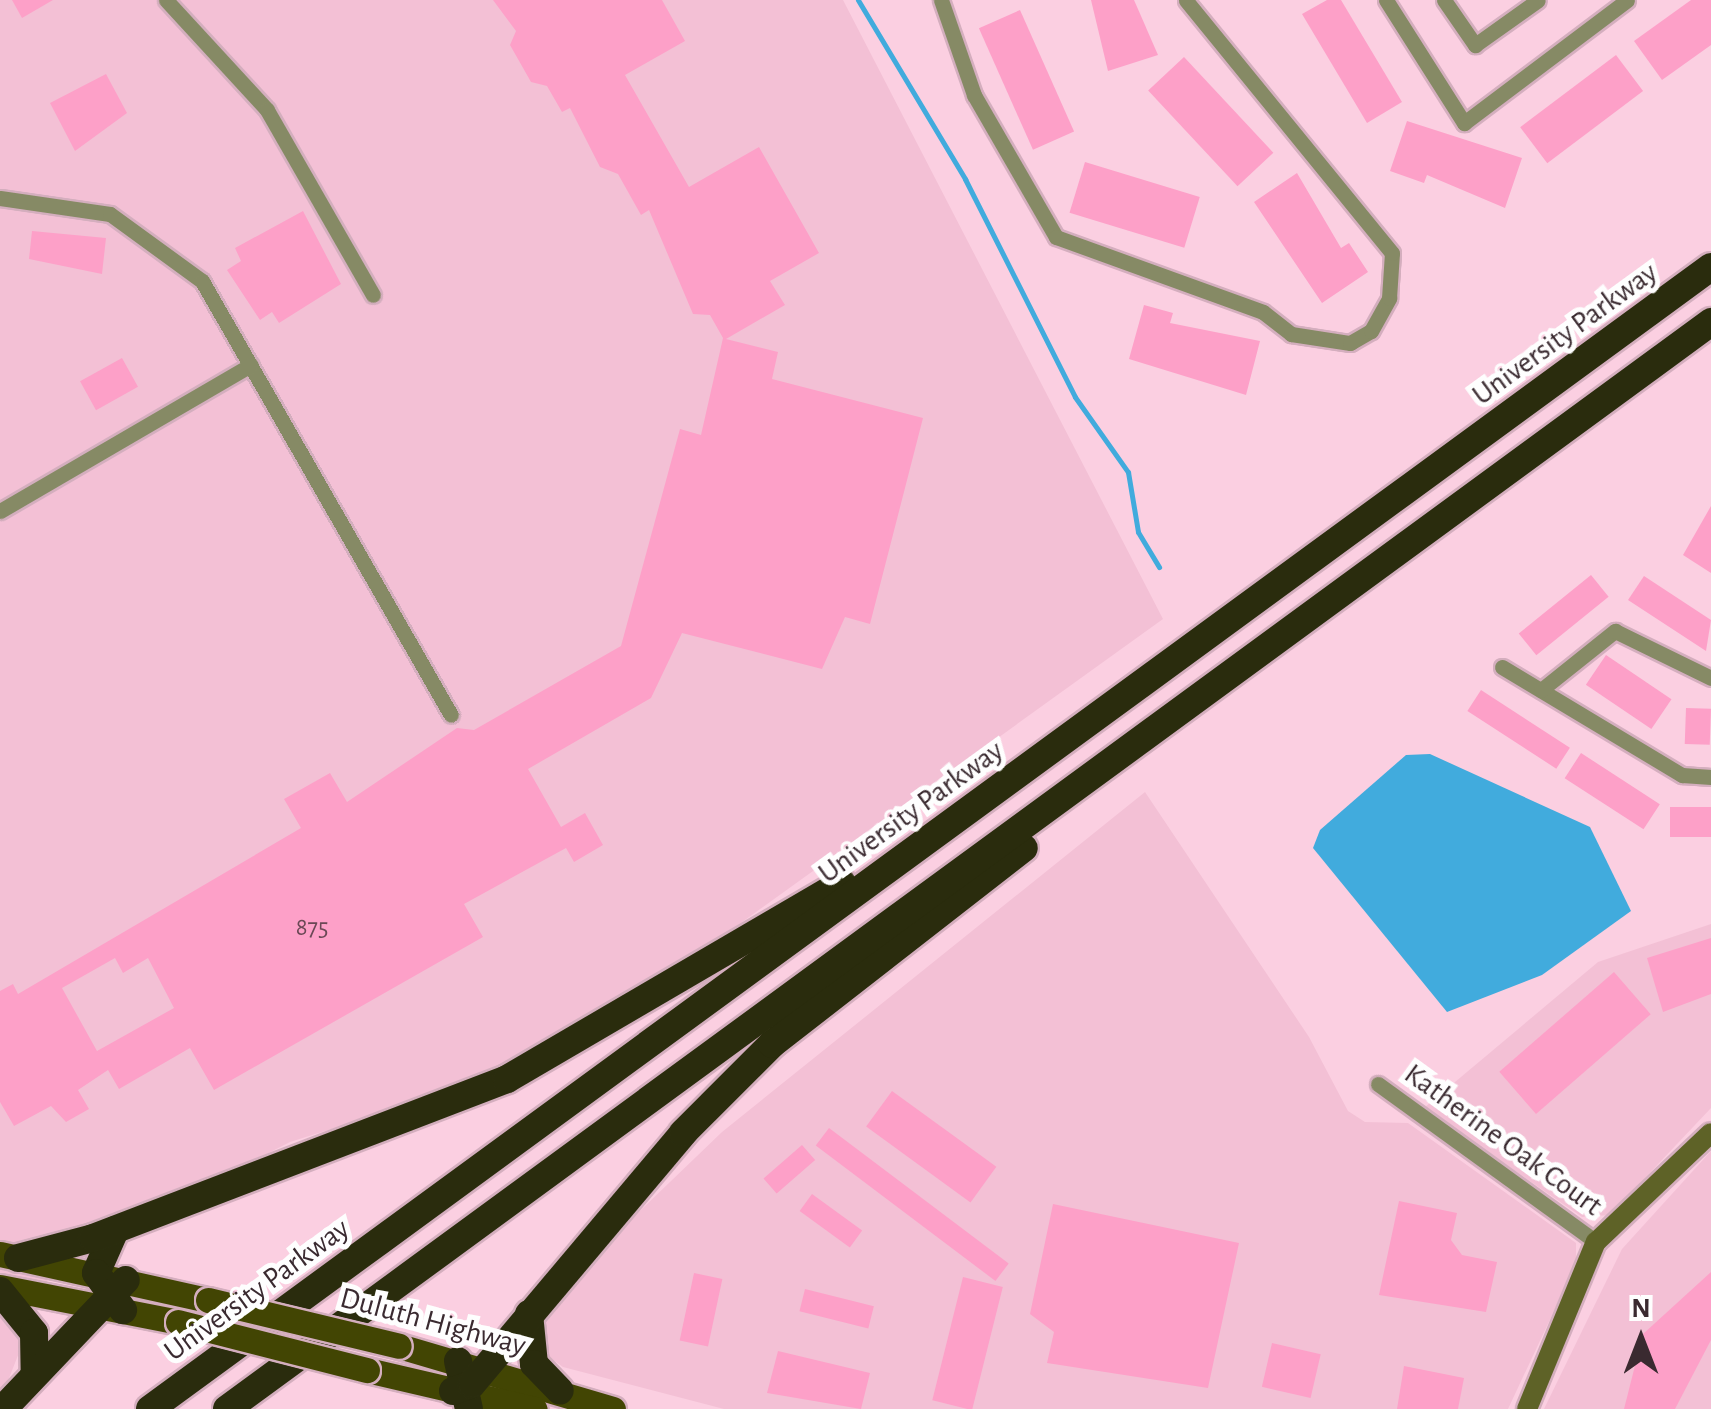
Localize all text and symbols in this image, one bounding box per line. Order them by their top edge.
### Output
street label: University Parkway [1465,255,1665,413]
street label: University Parkway [811,733,1011,891]
house number: 875 [296,913,328,943]
street label: Katherine Oak Court [1397,1056,1609,1224]
street label: University Parkway [157,1211,357,1369]
street label: Duluth Highway [336,1280,530,1364]
north arrow [1591,1289,1691,1389]
text: N [1631,1295,1651,1323]

